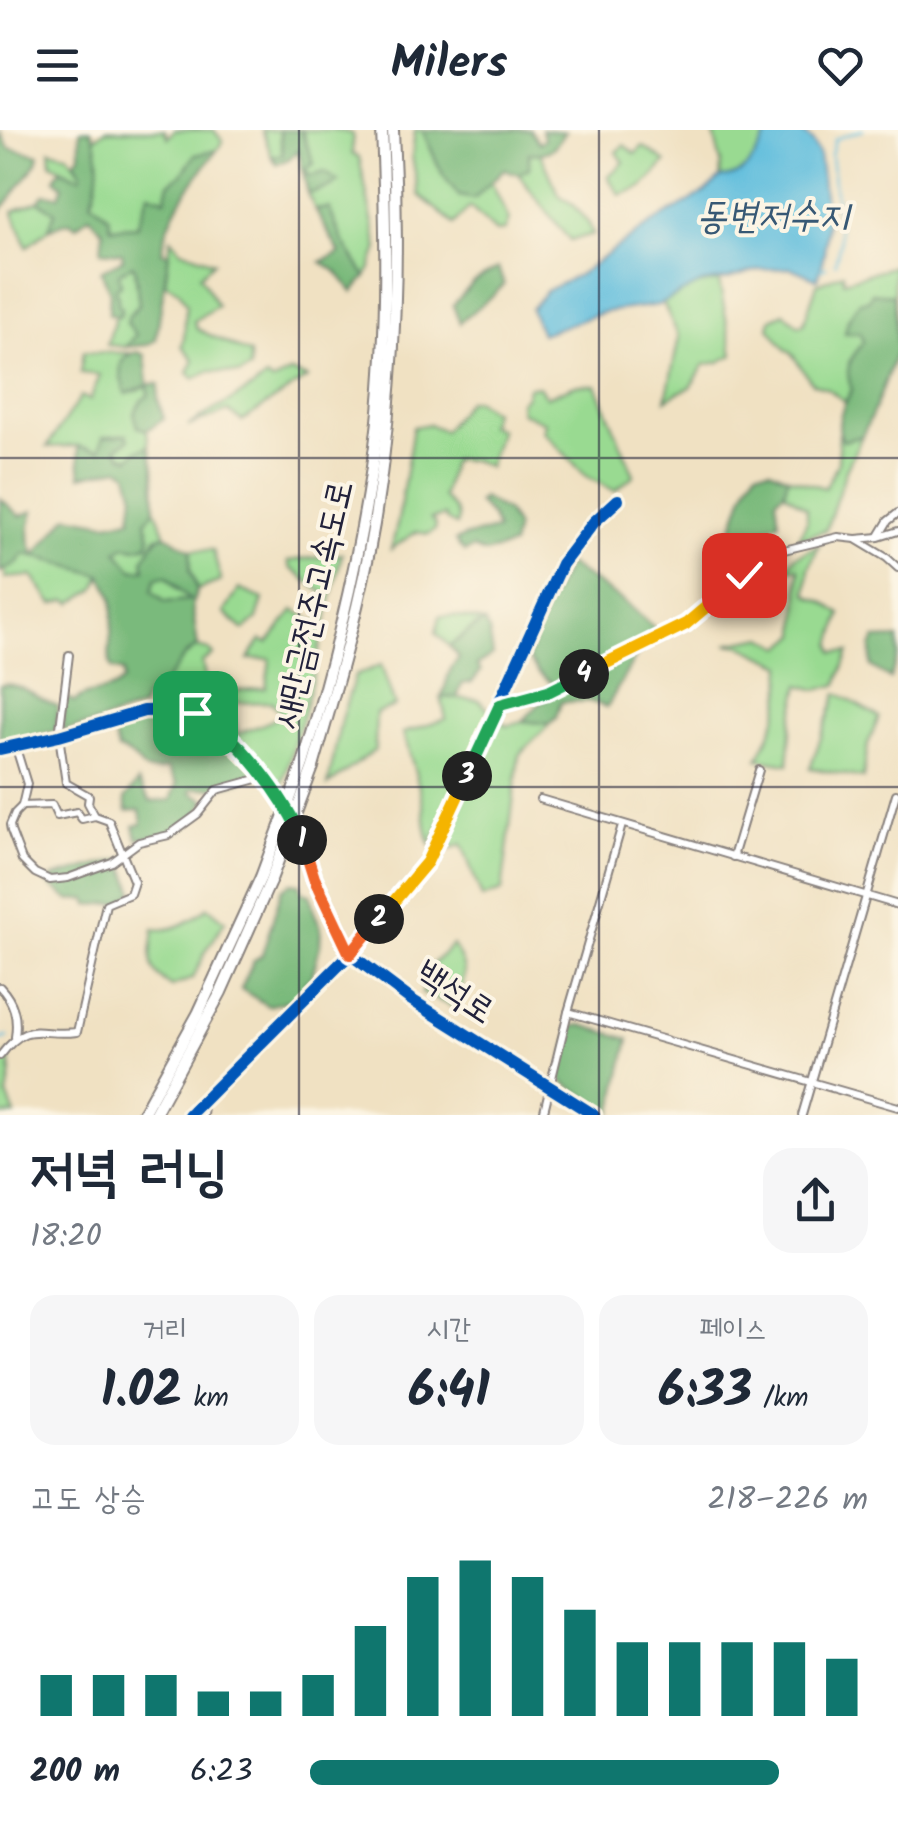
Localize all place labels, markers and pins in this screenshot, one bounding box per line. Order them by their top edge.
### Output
pin [702,533,787,618]
pin: 4 [559,649,609,699]
pin [153,671,238,756]
pin: 3 [442,751,492,801]
pin: 1 [277,815,327,865]
pin: 2 [354,894,404,944]

